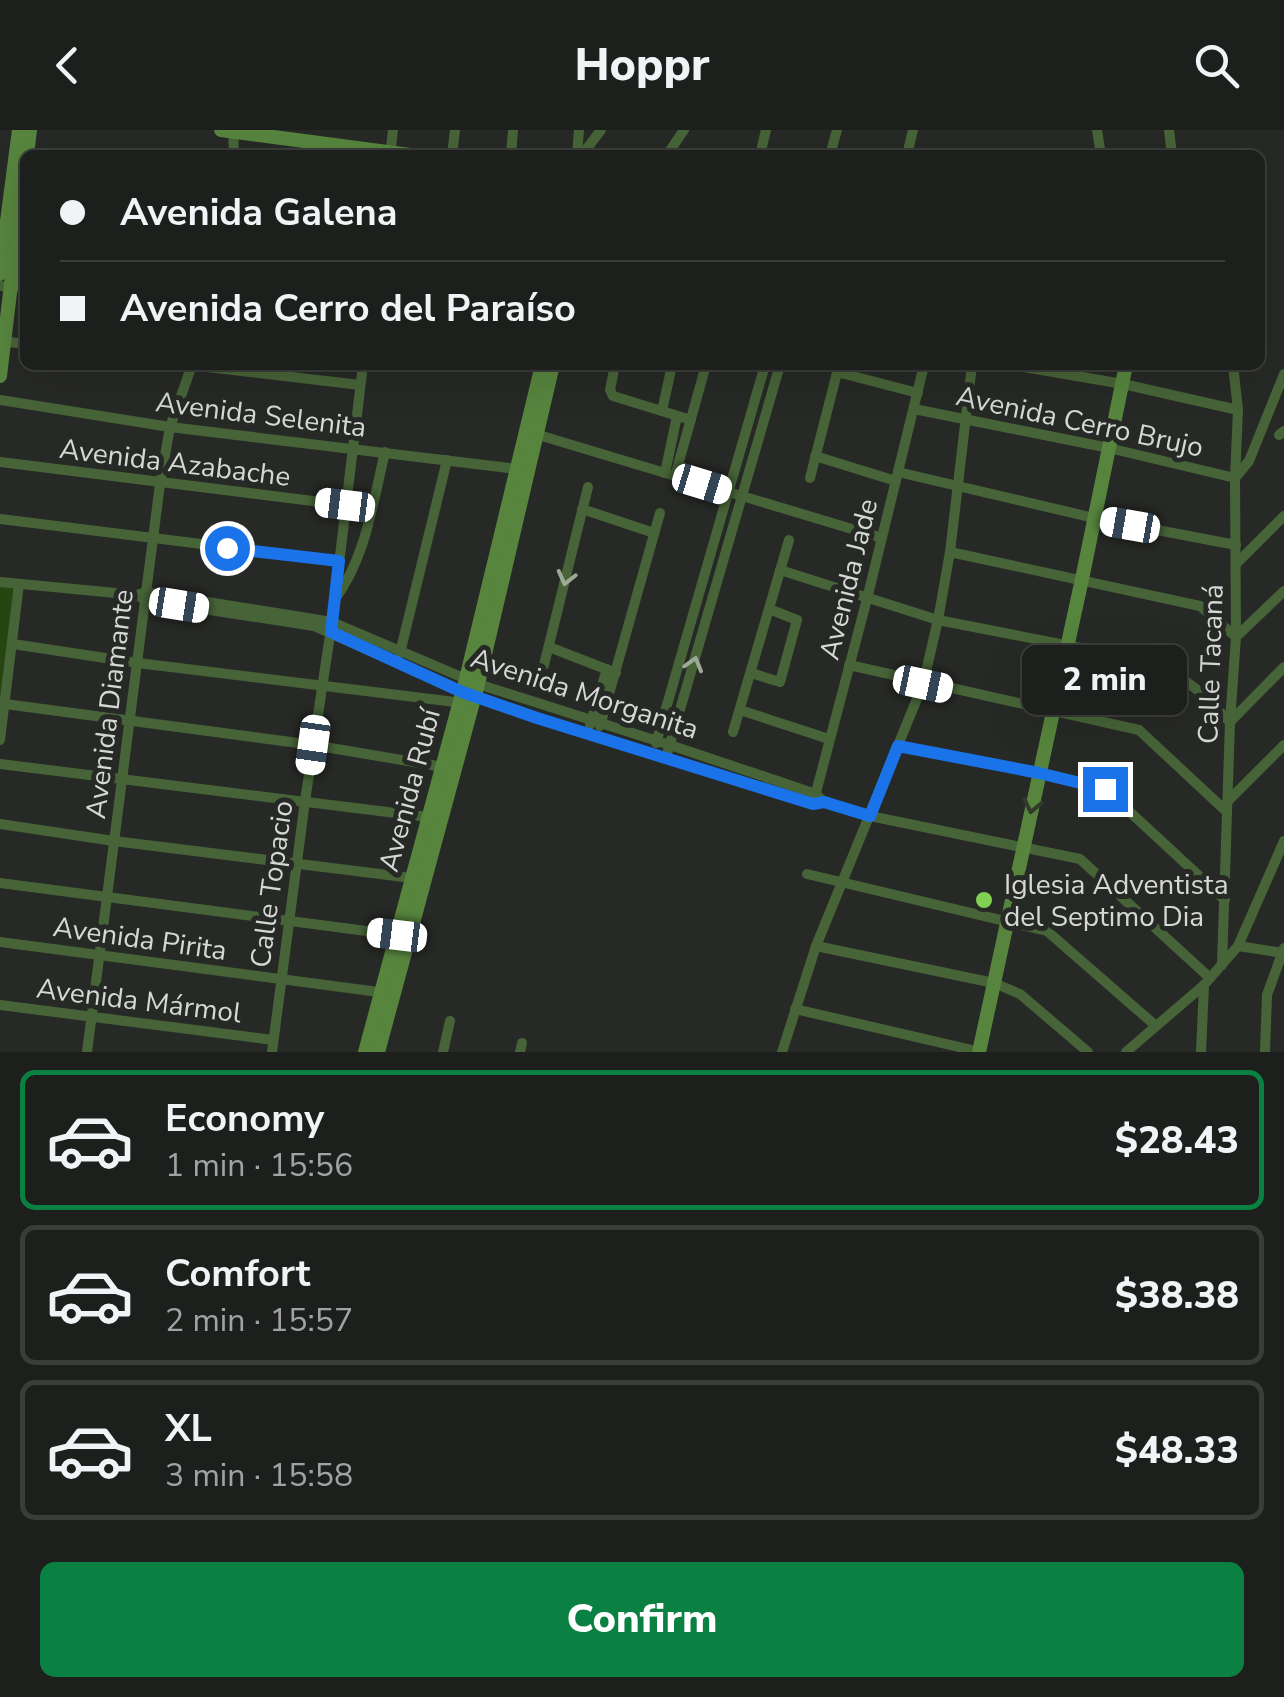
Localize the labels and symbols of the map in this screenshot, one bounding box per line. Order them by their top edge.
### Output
street label: Avenida Cerro Brujo [953,377,1207,467]
street label: Avenida Selenita [153,383,368,447]
street label: Avenida Azabache [57,430,293,496]
car [669,461,735,507]
car [313,486,377,524]
street label: Avenida Jade [811,495,887,664]
car [1098,505,1162,545]
route start [205,526,250,571]
one-way arrow [557,569,578,586]
street label: Calle Tacaná [1189,584,1233,745]
car [147,585,211,625]
street label: Avenida Diamante [77,587,143,821]
street label: Avenida Morganita [466,639,703,749]
callout: 2 min [1022,644,1188,714]
one-way arrow [682,655,703,673]
car [891,663,955,705]
street label: Avenida Rubí [370,703,450,876]
car [294,713,332,777]
route end [1083,767,1128,812]
one-way arrow [1022,797,1043,814]
street label: Calle Topacio [241,798,303,970]
place label: Iglesia Adventista del Septimo Dia [1004,866,1229,936]
marker: Iglesia Adventista del Septimo Dia [973,889,995,911]
street label: Avenida Pirita [51,908,229,970]
car [365,916,429,954]
street label: Avenida Mármol [34,970,244,1033]

